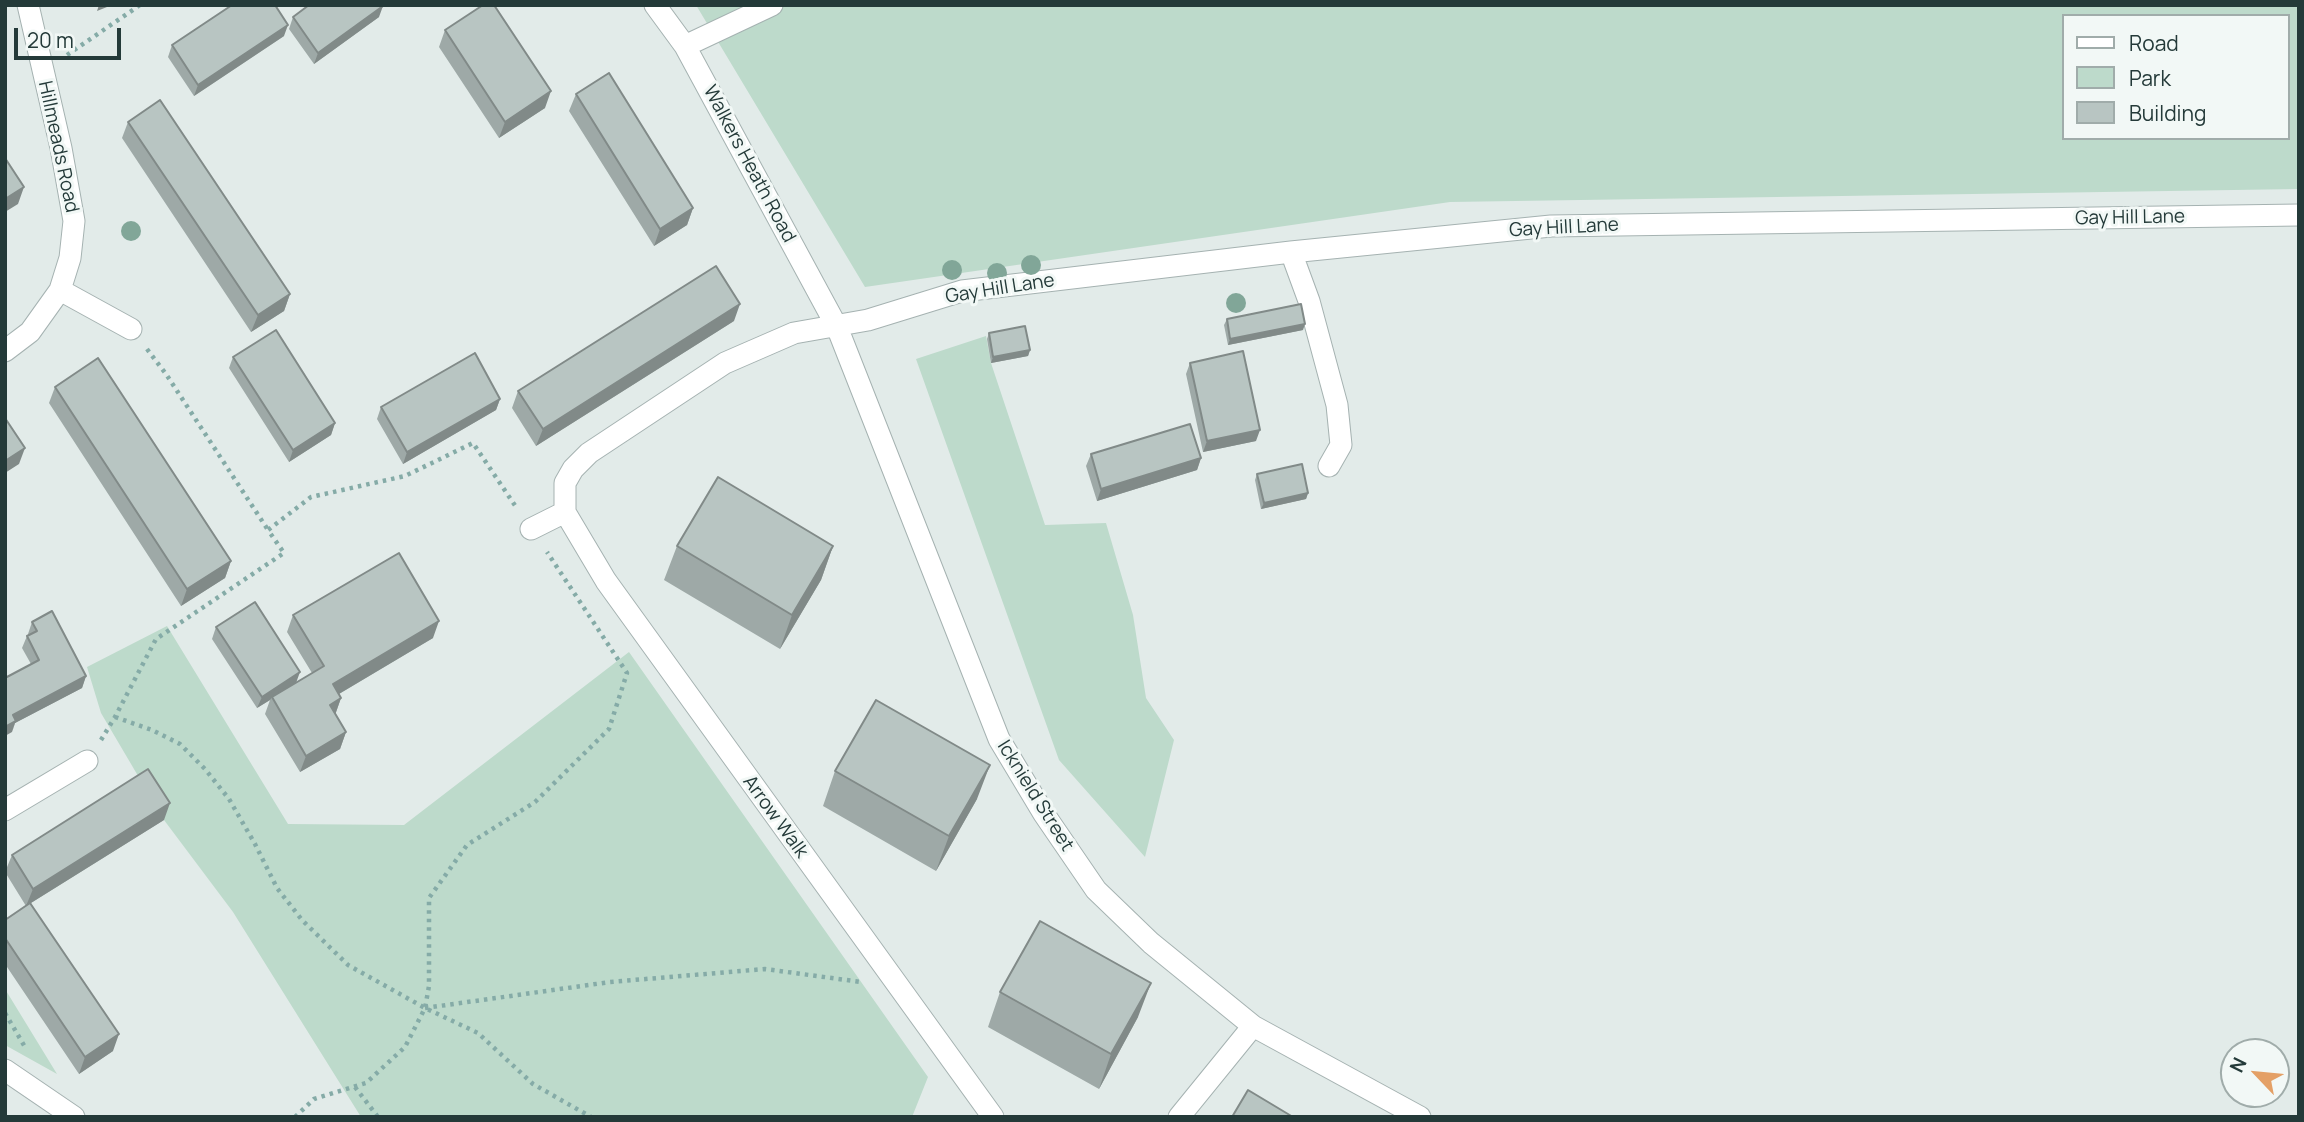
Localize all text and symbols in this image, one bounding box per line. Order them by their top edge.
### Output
scale bar [18,14,124,58]
legend [2062,14,2290,140]
text: 20 m [27,26,74,54]
text: Road [2129,29,2179,57]
text: Park [2129,64,2171,92]
street label: Hillmeads Road [33,79,83,215]
street label: Walkers Heath Road [698,82,800,246]
text: Building [2129,99,2206,127]
street label: Gay Hill Lane [2075,206,2185,230]
street label: Gay Hill Lane [1509,214,1619,242]
street label: Gay Hill Lane [944,269,1056,309]
street label: Icknield Street [992,736,1078,856]
street label: Arrow Walk [738,771,812,863]
north arrow [2220,1038,2290,1108]
text: N [2223,1053,2253,1077]

